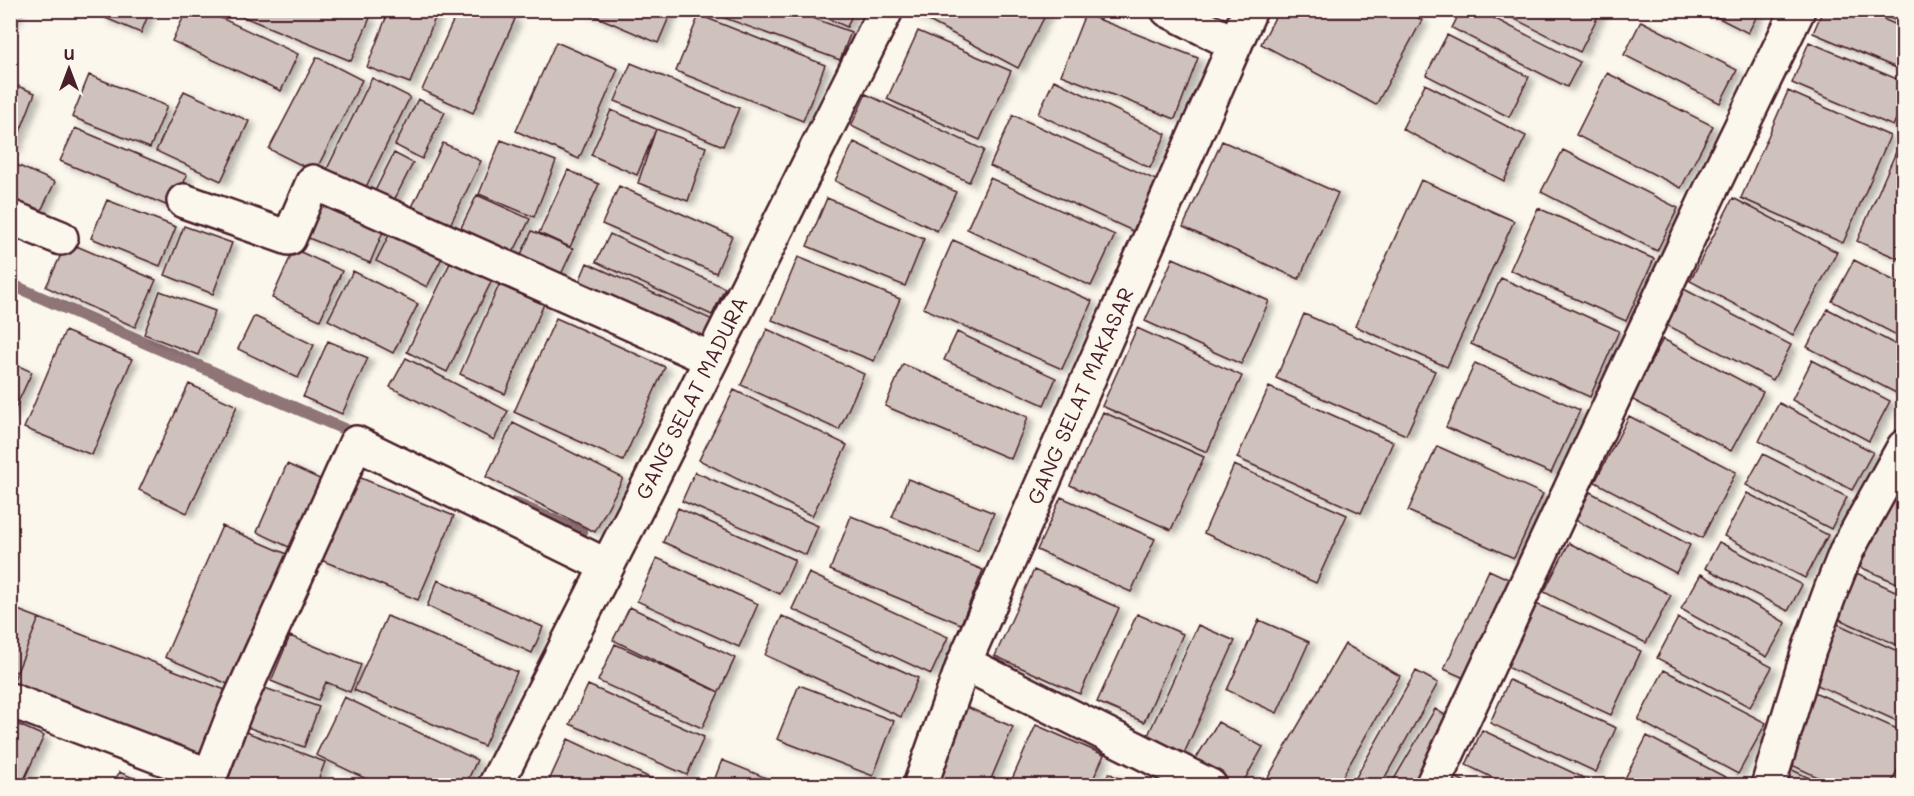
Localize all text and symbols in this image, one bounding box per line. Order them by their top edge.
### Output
north arrow [39,39,99,99]
text: U [63,43,75,64]
street label: GANG SELAT MAKASAR [1020,283,1139,508]
street label: GANG SELAT MADURA [629,291,753,503]

